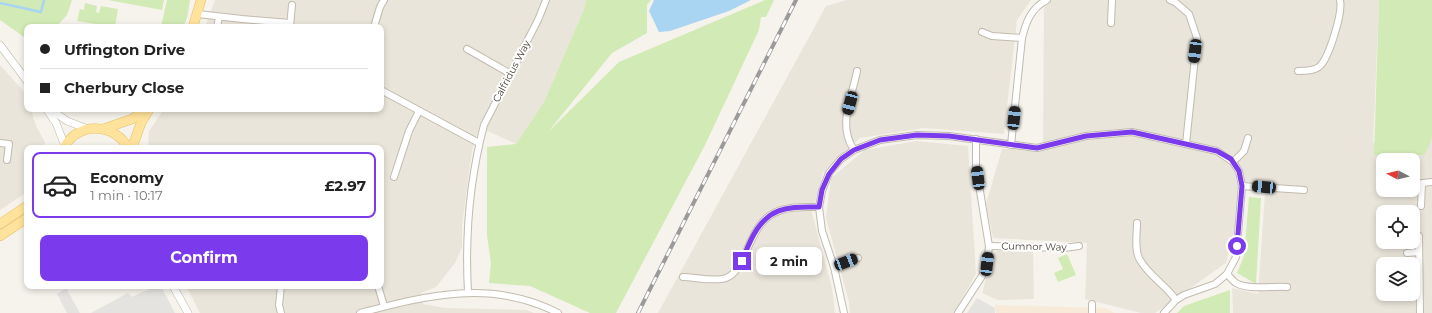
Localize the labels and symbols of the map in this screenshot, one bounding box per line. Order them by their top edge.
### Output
street label: Calfridus Way [490,38,533,104]
car [1188,38,1202,64]
car [841,90,859,116]
car [1007,105,1021,131]
north arrow [1376,153,1420,197]
car [971,165,985,191]
car [1252,180,1276,194]
route start [1228,237,1246,255]
street label: Cumnor Way [1001,239,1067,254]
callout: 2 min [756,247,822,275]
car [980,251,994,277]
route end [733,252,751,270]
car [833,252,859,272]

